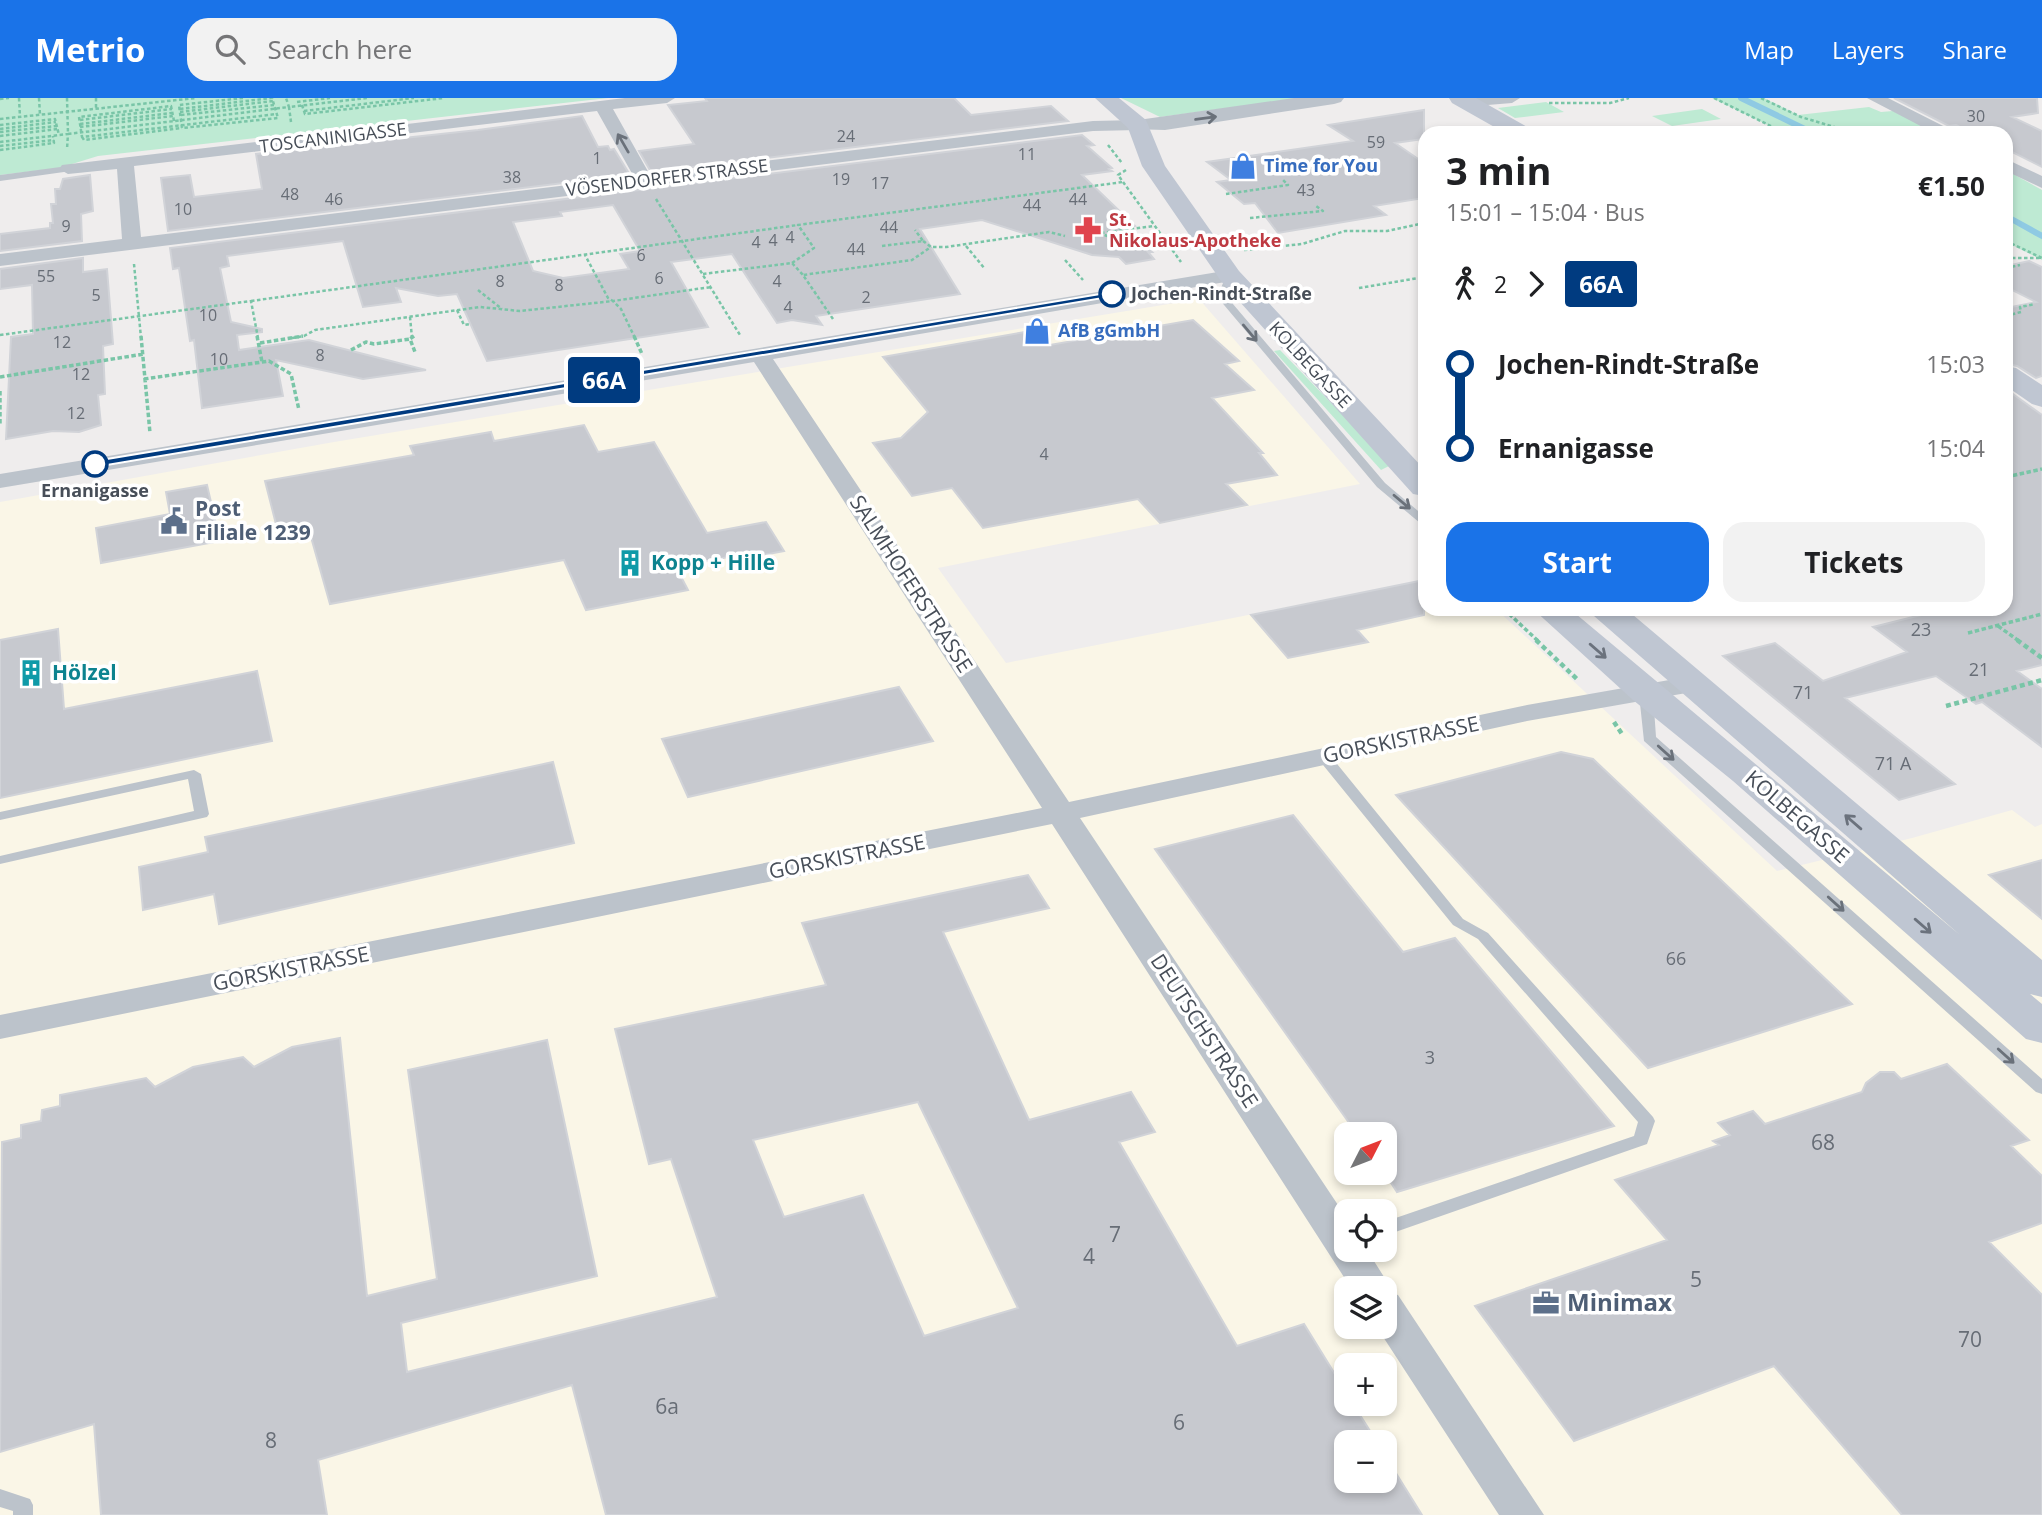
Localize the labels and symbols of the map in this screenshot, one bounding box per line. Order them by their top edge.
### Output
house number: 30 [1967,105,1985,127]
one-way arrow [1194,111,1217,124]
street label: TOSCANINIGASSE [258,116,408,158]
house number: 24 [837,125,855,147]
house number: 59 [1367,131,1385,153]
one-way arrow [616,133,629,154]
house number: 11 [1018,143,1036,165]
house number: 1 [592,147,602,169]
shop icon: Time for You [1228,151,1258,181]
street label: VÖSENDORFER STRASSE [564,153,769,201]
place label: Time for You [1264,153,1378,177]
house number: 38 [503,166,521,188]
house number: 19 [832,168,850,190]
house number: 17 [871,172,889,194]
house number: 43 [1297,179,1315,201]
house number: 48 [281,183,299,205]
house number: 46 [325,188,343,210]
house number: 44 [1069,188,1087,210]
house number: 44 [1023,194,1041,216]
house number: 10 [174,198,192,220]
place label: St. Nikolaus-Apotheke [1109,207,1281,252]
house number: 9 [61,215,71,237]
pharmacy icon: St. Nikolaus-Apotheke [1073,215,1103,245]
house number: 44 [880,216,898,238]
house number: 4 [785,226,795,248]
house number: 4 [768,229,778,251]
house number: 4 [751,231,761,253]
house number: 44 [847,238,865,260]
house number: 6 [636,244,646,266]
house number: 55 [37,265,55,287]
house number: 6 [654,267,664,289]
house number: 8 [495,270,505,292]
house number: 4 [772,270,782,292]
house number: 8 [554,274,564,296]
marker: Jochen-Rindt-Straße [1099,281,1125,307]
place label: Jochen-Rindt-Straße [1129,281,1312,305]
house number: 5 [91,284,101,306]
house number: 2 [861,286,871,308]
house number: 4 [783,296,793,318]
house number: 10 [199,304,217,326]
shop icon: AfB gGmbH [1022,316,1052,346]
street label: KOLBEGASSE [1264,316,1357,413]
place label: AfB gGmbH [1058,318,1160,342]
one-way arrow [1243,323,1258,341]
house number: 12 [53,331,71,353]
house number: 8 [315,344,325,366]
house number: 10 [210,348,228,370]
line badge: 66A [564,357,644,403]
house number: 12 [72,363,90,385]
house number: 12 [67,402,85,424]
house number: 4 [1039,443,1049,465]
marker: Ernanigasse [82,451,108,477]
place label: Ernanigasse [41,478,149,502]
street label: SALMHOFERSTRASSE [844,489,980,677]
place label: Post Filiale 1239 [195,494,311,546]
one-way arrow [1392,494,1410,510]
public building icon: Post Filiale 1239 [159,506,189,536]
building icon: Kopp + Hille [615,548,645,578]
place label: Kopp + Hille [651,548,775,576]
house number: 23 [1911,617,1931,641]
one-way arrow [1588,643,1606,659]
house number: 21 [1969,657,1989,681]
building icon: Hölzel [16,658,46,688]
place label: Hölzel [52,658,117,686]
house number: 71 [1793,680,1813,704]
street label: GORSKISTRASSE [1320,709,1481,769]
one-way arrow [1657,745,1675,761]
house number: 71 A [1875,751,1912,775]
street label: KOLBEGASSE [1740,763,1855,869]
one-way arrow [1844,814,1862,830]
street label: GORSKISTRASSE [766,827,927,885]
one-way arrow [1827,896,1845,912]
one-way arrow [1914,918,1932,934]
street label: GORSKISTRASSE [210,939,371,997]
house number: 66 [1666,946,1686,970]
street label: DEUTSCHSTRASSE [1145,948,1265,1113]
house number: 3 [1425,1045,1435,1069]
one-way arrow [1997,1047,2014,1064]
north arrow [1334,1122,1396,1185]
house number: 68 [1811,1128,1835,1156]
house number: 7 [1109,1220,1121,1248]
house number: 4 [1083,1242,1095,1270]
house number: 5 [1690,1265,1702,1293]
place label: Minimax [1567,1285,1672,1318]
office icon: Minimax [1531,1288,1561,1318]
house number: 70 [1958,1325,1982,1353]
house number: 6a [655,1392,679,1420]
house number: 6 [1173,1408,1185,1436]
house number: 8 [265,1426,277,1454]

